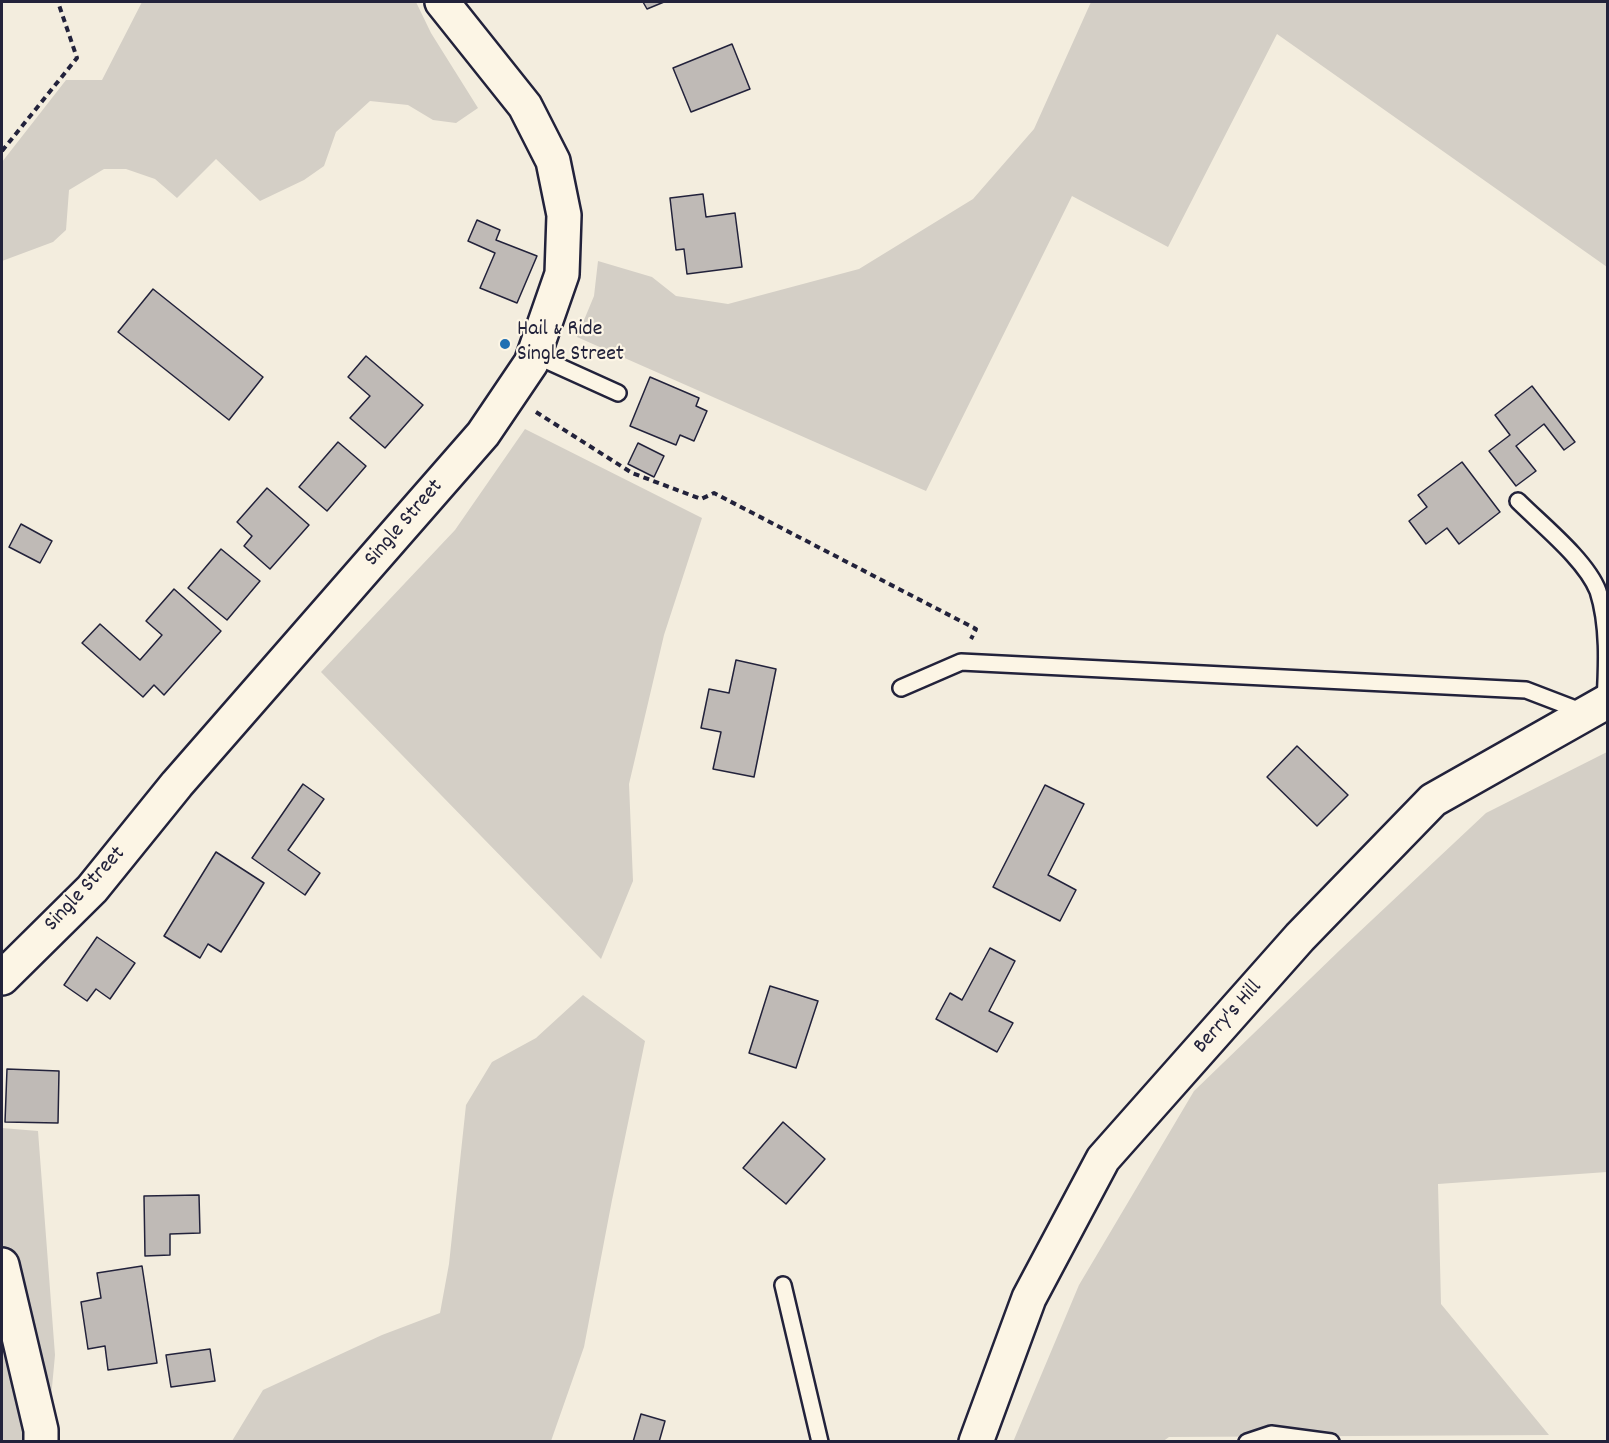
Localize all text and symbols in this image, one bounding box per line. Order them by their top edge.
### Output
place label: Hail & Ride Single Street [517,318,624,370]
marker: Hail & Ride Single Street [498,337,512,351]
street label: Single Street [360,475,450,573]
street label: Single Street [40,842,132,938]
street label: Berry's Hill [1189,976,1269,1060]

